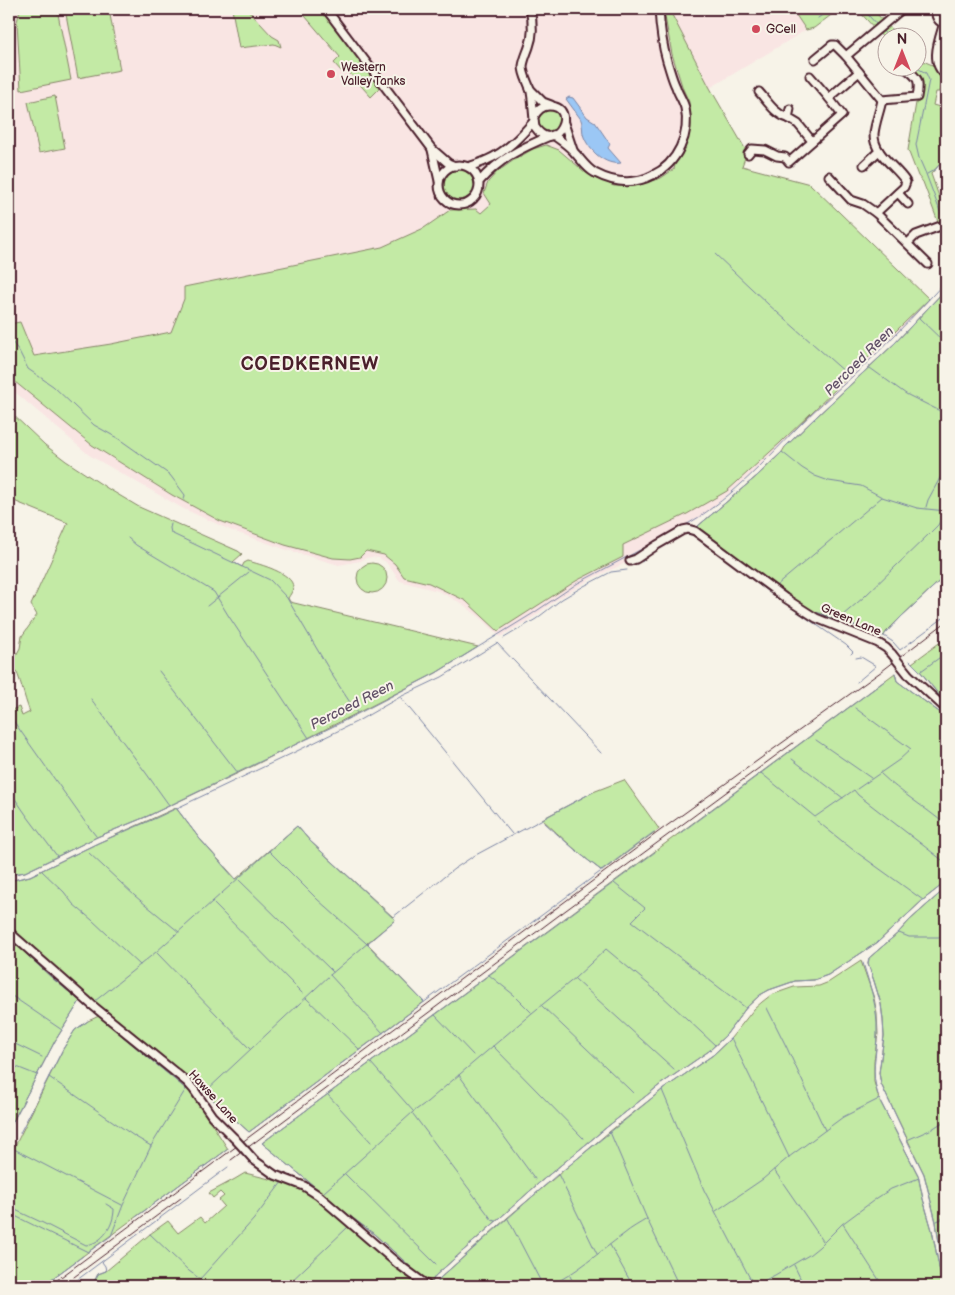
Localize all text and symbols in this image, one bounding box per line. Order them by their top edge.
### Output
place label: GCell [766,22,796,37]
marker: GCell [750,23,762,35]
north arrow [878,28,928,78]
text: N [897,31,907,48]
place label: Western Valley Tanks [341,60,405,89]
marker: Western Valley Tanks [325,68,337,80]
water label: Percoed Reen [821,323,897,399]
district label: COEDKERNEW [241,354,379,375]
street label: Green Lane [818,600,884,640]
water label: Percoed Reen [307,677,397,733]
street label: Hawse Lane [185,1067,241,1127]

